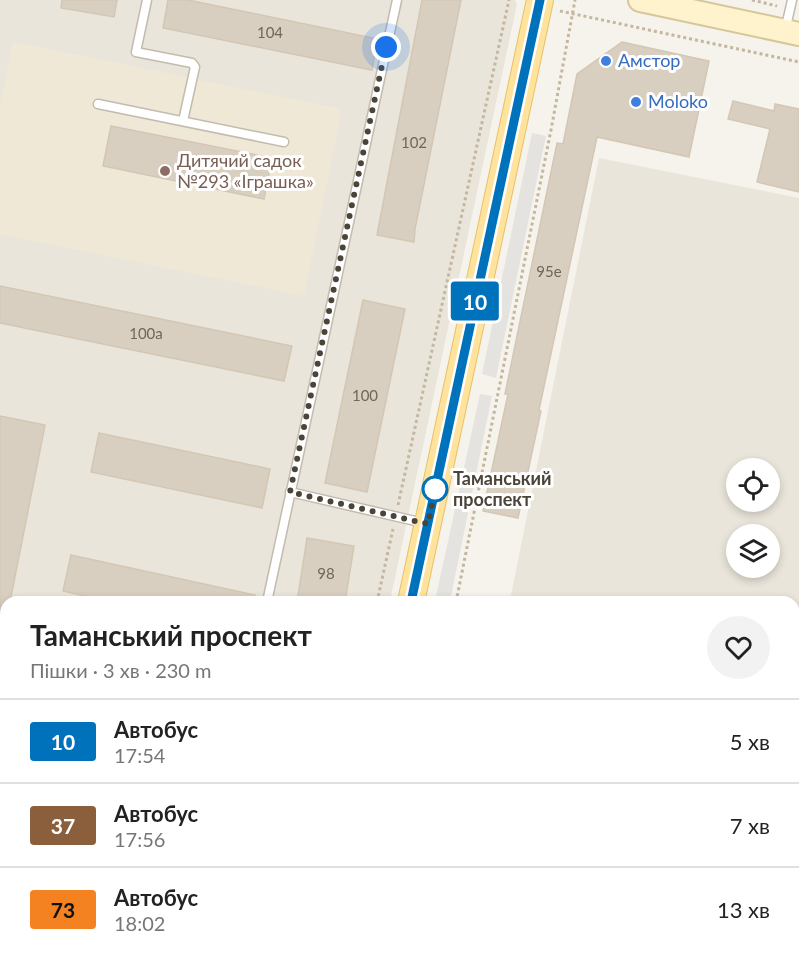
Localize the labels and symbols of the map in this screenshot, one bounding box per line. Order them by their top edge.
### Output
house number: 104 [257,23,283,41]
your location [371,32,401,62]
place label: Амстор [618,49,680,71]
marker: Амстор [599,54,613,68]
place label: Moloko [648,90,708,112]
marker: Moloko [629,95,643,109]
house number: 102 [401,133,427,151]
place label: Дитячий садок №293 «Іграшка» [177,149,314,192]
marker: Дитячий садок №293 «Іграшка» [158,164,172,178]
house number: 95е [536,262,562,280]
line badge: 10 [448,282,502,320]
house number: 100а [129,324,163,342]
house number: 100 [352,386,378,404]
place label: Таманський проспект [453,467,551,510]
marker: Таманський проспект [422,476,448,502]
house number: 98 [317,564,335,582]

